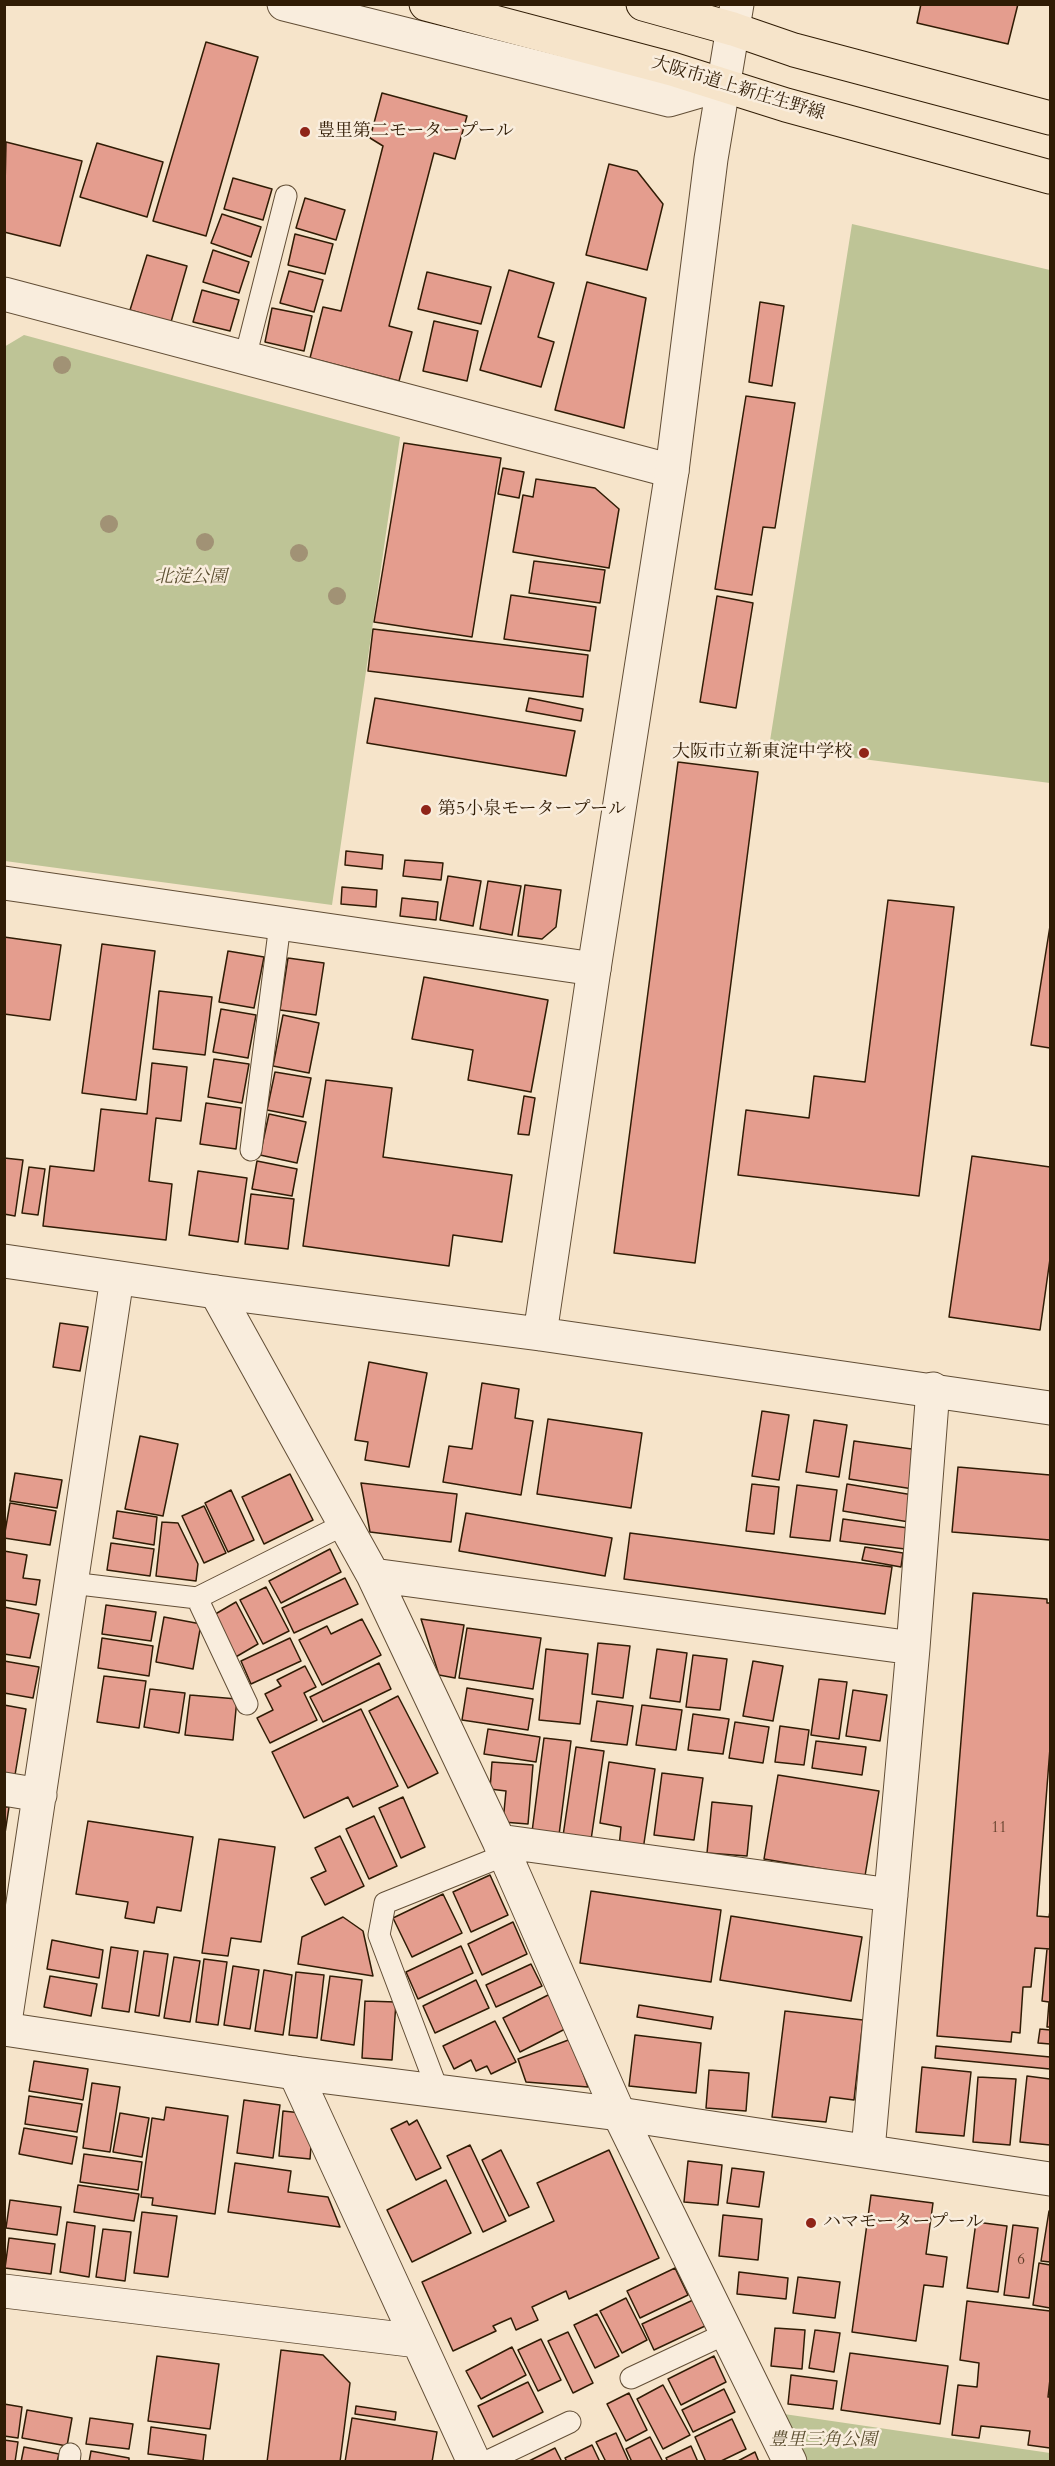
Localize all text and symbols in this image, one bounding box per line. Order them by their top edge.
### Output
street label: 大阪市道上新庄生野線 [649,52,827,126]
place label: 豊里第二モータープール [317,121,514,143]
marker: 豊里第二モータープール [298,125,312,139]
park label: 北淀公園 [155,567,227,589]
place label: 大阪市立新東淀中学校 [672,742,852,764]
marker: 大阪市立新東淀中学校 [857,746,871,760]
place label: 第5小泉モータープール [438,799,626,821]
marker: 第5小泉モータープール [419,803,433,817]
house number: 11 [991,1820,1007,1838]
place label: ハマモータープール [823,2212,984,2234]
marker: ハマモータープール [804,2216,818,2230]
house number: 6 [1017,2252,1025,2270]
park label: 豊里三角公園 [769,2430,877,2452]

